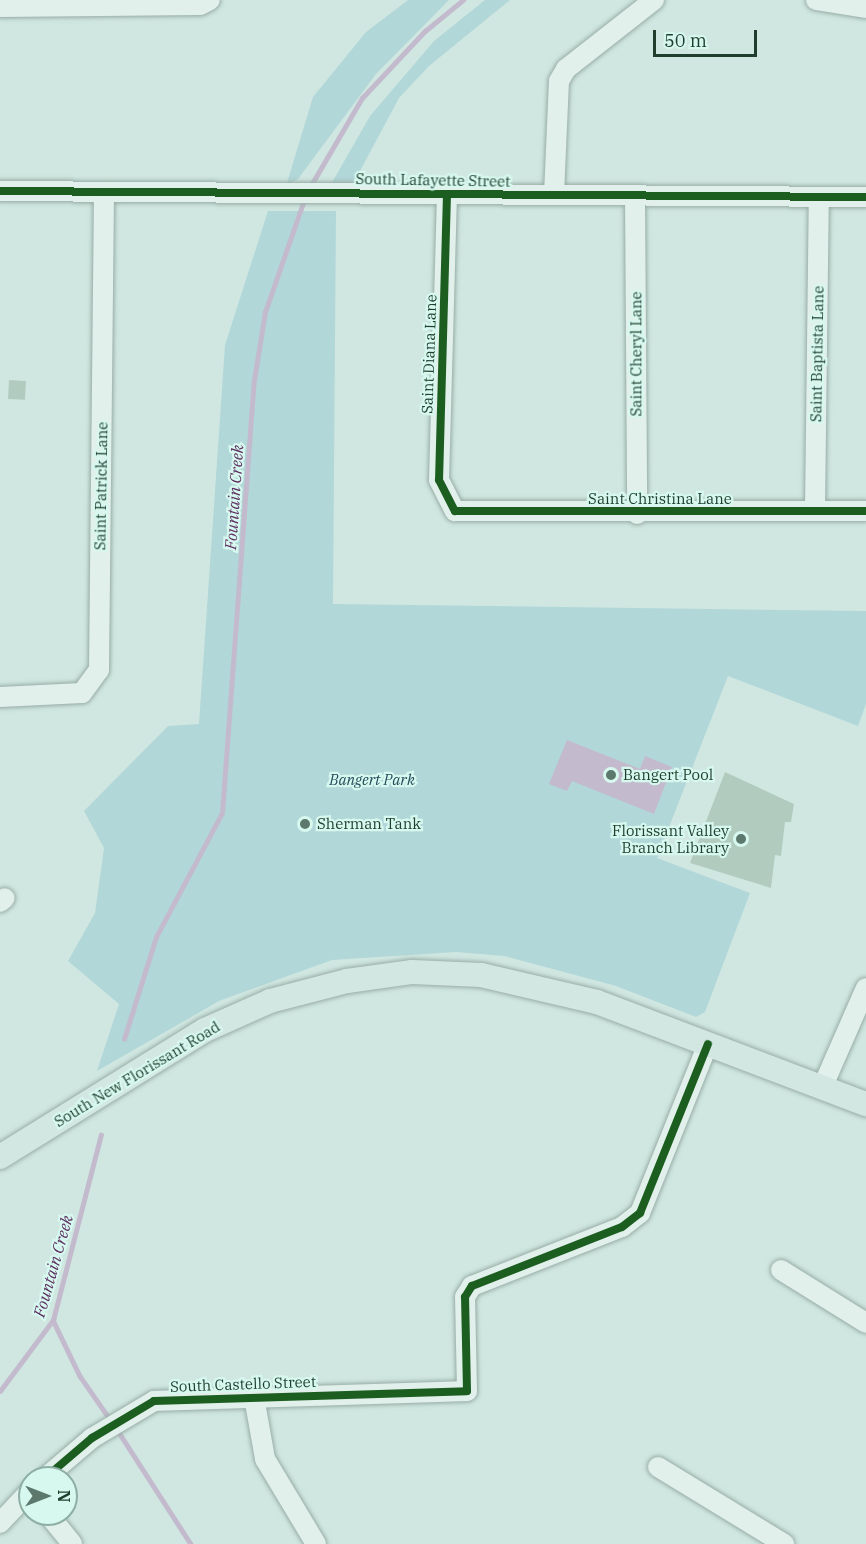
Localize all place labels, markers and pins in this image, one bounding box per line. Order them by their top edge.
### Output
place label: Bangert Pool [623,766,713,784]
marker: Bangert Pool [604,768,618,782]
place label: Sherman Tank [317,815,421,833]
marker: Sherman Tank [298,817,312,831]
place label: Florissant Valley Branch Library [612,821,729,856]
marker: Florissant Valley Branch Library [734,832,748,846]

